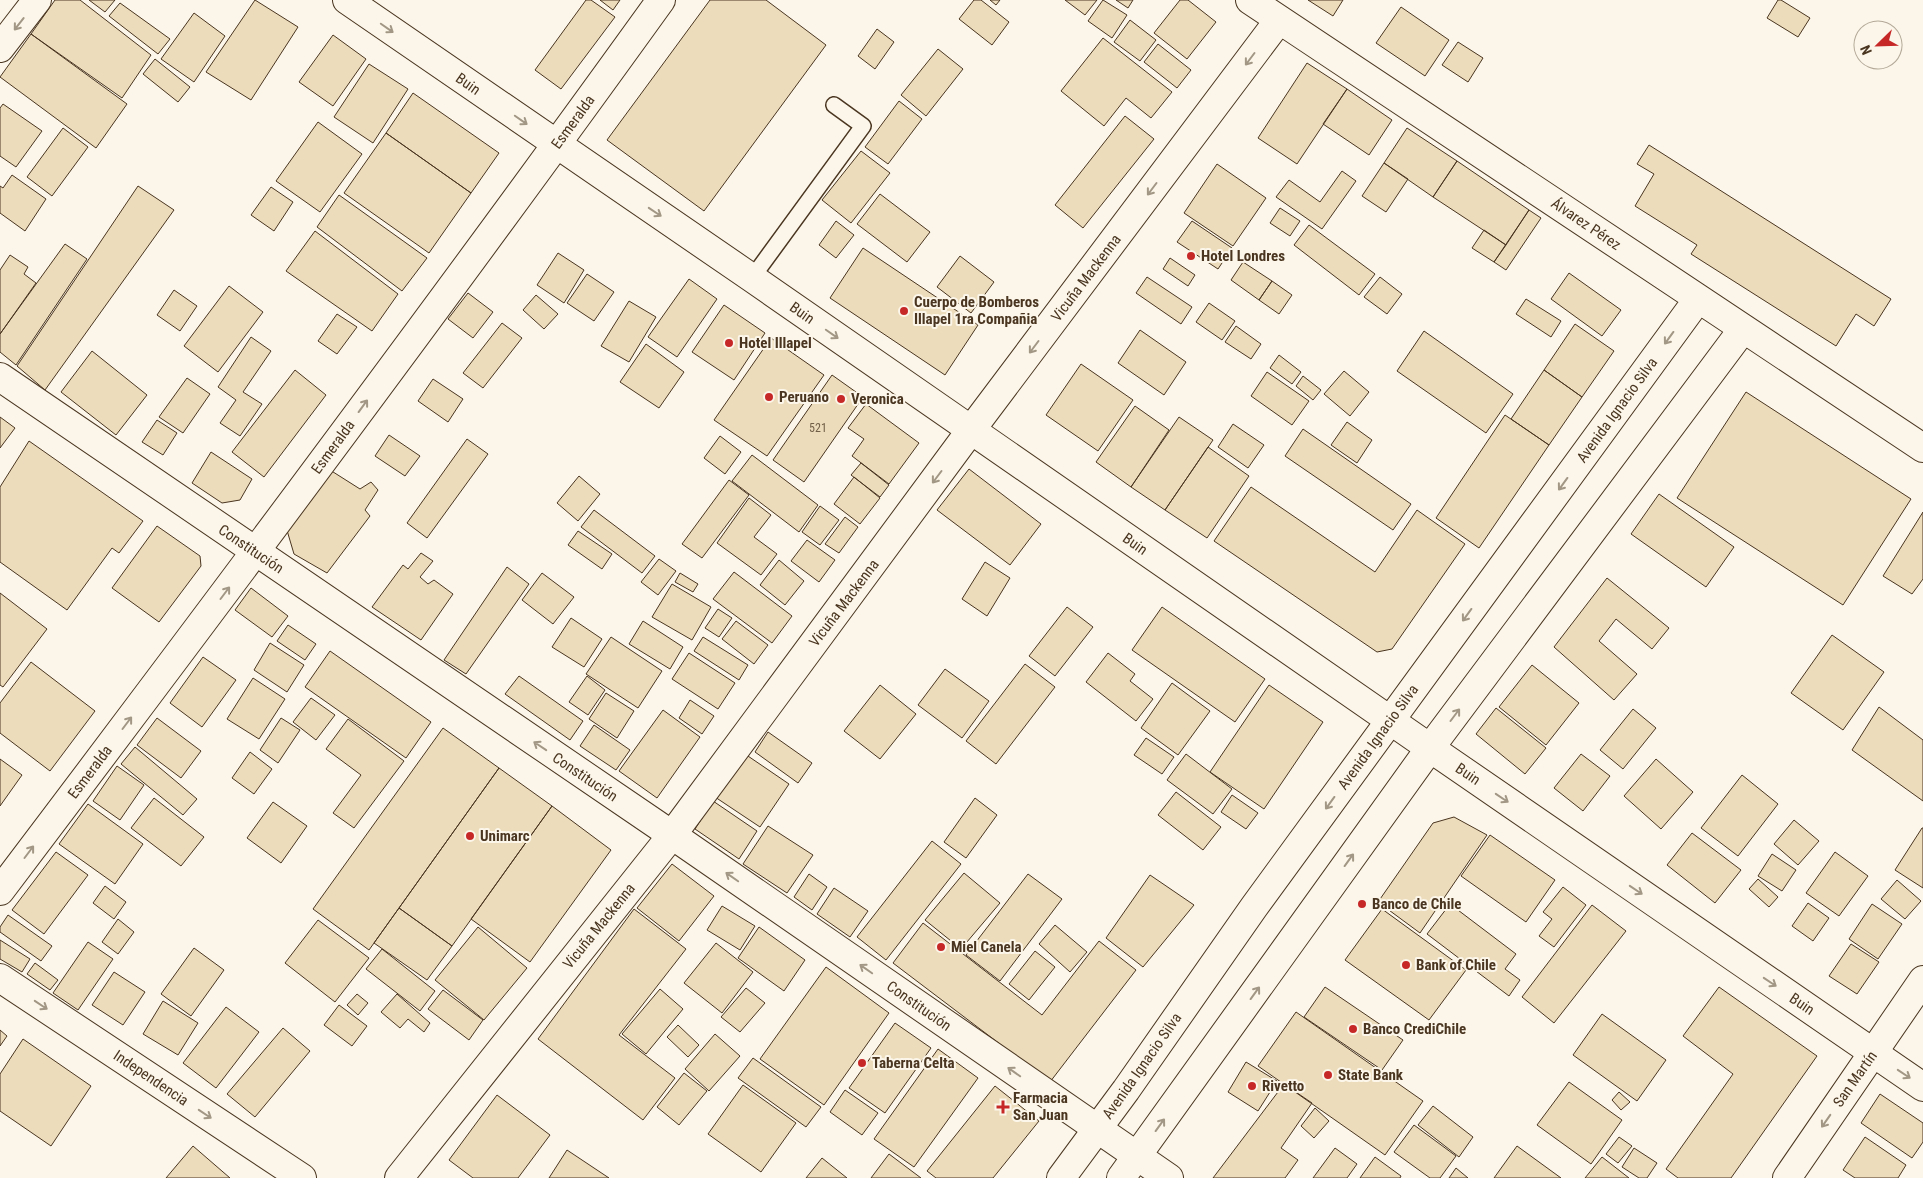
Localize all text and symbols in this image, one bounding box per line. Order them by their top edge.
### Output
one-way arrow [13,17,24,30]
north arrow [1853,20,1903,70]
one-way arrow [380,23,394,33]
text: N [1857,43,1875,57]
one-way arrow [1245,52,1255,66]
street label: Buin [452,69,484,99]
street label: Esmeralda [547,92,599,152]
one-way arrow [514,115,528,125]
one-way arrow [1147,182,1158,195]
street label: Álvarez Pérez [1548,194,1624,254]
one-way arrow [648,207,662,217]
street label: Vicuña Mackenna [1047,231,1125,325]
place label: Hotel Londres [1201,247,1285,265]
marker: Hotel Londres [1185,250,1197,262]
place label: Cuerpo de Bomberos Illapel 1ra Compañia [914,293,1039,328]
street label: Buin [786,298,818,328]
marker: Cuerpo de Bomberos Illapel 1ra Compañia [898,305,910,317]
one-way arrow [825,329,839,339]
one-way arrow [1664,331,1674,345]
place label: Hotel Illapel [739,334,812,352]
marker: Hotel Illapel [723,337,735,349]
one-way arrow [1029,340,1039,354]
street label: Avenida Ignacio Silva [1573,354,1661,466]
place label: Peruano [779,388,829,406]
place label: Veronica [851,390,904,408]
marker: Peruano [763,391,775,403]
marker: Veronica [835,393,847,405]
one-way arrow [358,400,369,413]
street label: Esmeralda [307,417,359,477]
house number: 521 [809,421,827,435]
one-way arrow [931,470,942,483]
one-way arrow [1558,477,1568,491]
street label: Constitución [215,521,287,577]
street label: Buin [1119,529,1151,559]
street label: Vicuña Mackenna [805,556,883,650]
one-way arrow [220,586,230,600]
one-way arrow [1462,608,1472,622]
street label: Avenida Ignacio Silva [1334,681,1422,793]
one-way arrow [1450,708,1460,722]
one-way arrow [122,716,132,730]
one-way arrow [533,741,547,751]
street label: Esmeralda [64,742,116,802]
street label: Constitución [549,749,621,805]
street label: Buin [1452,759,1484,789]
one-way arrow [1495,793,1509,803]
one-way arrow [1325,796,1335,810]
place label: Unimarc [480,827,530,845]
marker: Unimarc [464,830,476,842]
one-way arrow [24,846,35,859]
one-way arrow [1344,854,1355,868]
one-way arrow [725,872,739,882]
street label: Vicuña Mackenna [559,880,639,972]
one-way arrow [1629,885,1643,895]
place label: Banco de Chile [1372,895,1461,913]
marker: Banco de Chile [1356,898,1368,910]
place label: Miel Canela [951,938,1022,956]
marker: Miel Canela [935,941,947,953]
place label: Bank of Chile [1416,956,1496,974]
marker: Bank of Chile [1400,959,1412,971]
one-way arrow [859,964,873,974]
street label: Constitución [883,977,955,1035]
one-way arrow [1763,977,1777,987]
one-way arrow [1250,986,1260,1000]
street label: Buin [1786,989,1818,1019]
one-way arrow [33,1000,47,1010]
street label: Avenida Ignacio Silva [1099,1009,1185,1123]
place label: Banco CrediChile [1363,1020,1466,1038]
marker: Banco CrediChile [1347,1023,1359,1035]
street label: Independencia [110,1046,192,1110]
street label: San Martín [1829,1047,1881,1111]
place label: Taberna Celta [872,1054,955,1072]
marker: Taberna Celta [856,1057,868,1069]
one-way arrow [1007,1066,1021,1076]
place label: State Bank [1338,1066,1404,1084]
marker: State Bank [1322,1069,1334,1081]
one-way arrow [1897,1069,1911,1079]
place label: Rivetto [1262,1077,1304,1095]
marker: Rivetto [1246,1080,1258,1092]
place label: Farmacia San Juan [1013,1089,1068,1124]
marker: Farmacia San Juan [997,1101,1009,1113]
one-way arrow [198,1109,212,1119]
one-way arrow [1821,1114,1831,1128]
one-way arrow [1155,1118,1165,1132]

